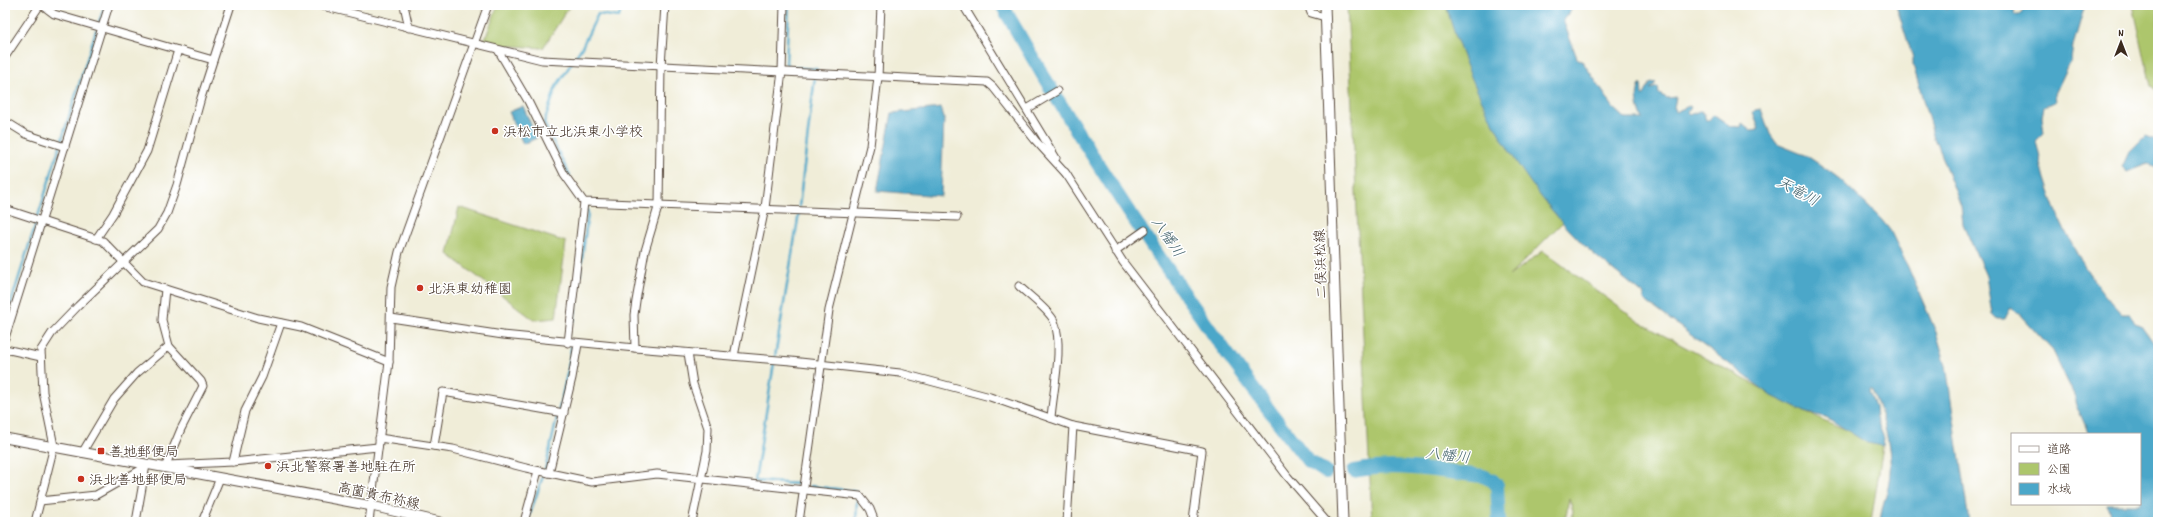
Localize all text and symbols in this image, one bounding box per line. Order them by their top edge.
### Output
north arrow [2101,22,2141,62]
text: N [2118,26,2124,42]
place label: 浜松市立北浜東小学校 [503,123,643,143]
marker: 浜松市立北浜東小学校 [490,126,500,136]
water label: 天竜川 [1772,172,1822,213]
water label: 八幡川 [1145,213,1188,263]
street label: 二俣浜松線 [1311,229,1333,299]
place label: 北浜東幼稚園 [428,280,512,300]
marker: 北浜東幼稚園 [415,283,425,293]
legend [2011,433,2141,505]
text: 道路 [2047,442,2071,459]
place label: 善地郵便局 [109,443,179,463]
water label: 八幡川 [1424,443,1471,471]
marker: 善地郵便局 [96,446,106,456]
place label: 浜北警察署善地駐在所 [276,458,416,478]
marker: 浜北警察署善地駐在所 [263,461,273,471]
text: 公園 [2047,462,2071,479]
place label: 浜北善地郵便局 [89,471,187,491]
marker: 浜北善地郵便局 [76,474,86,484]
street label: 高薗貴布祢線 [335,478,422,515]
text: 水域 [2047,482,2071,499]

